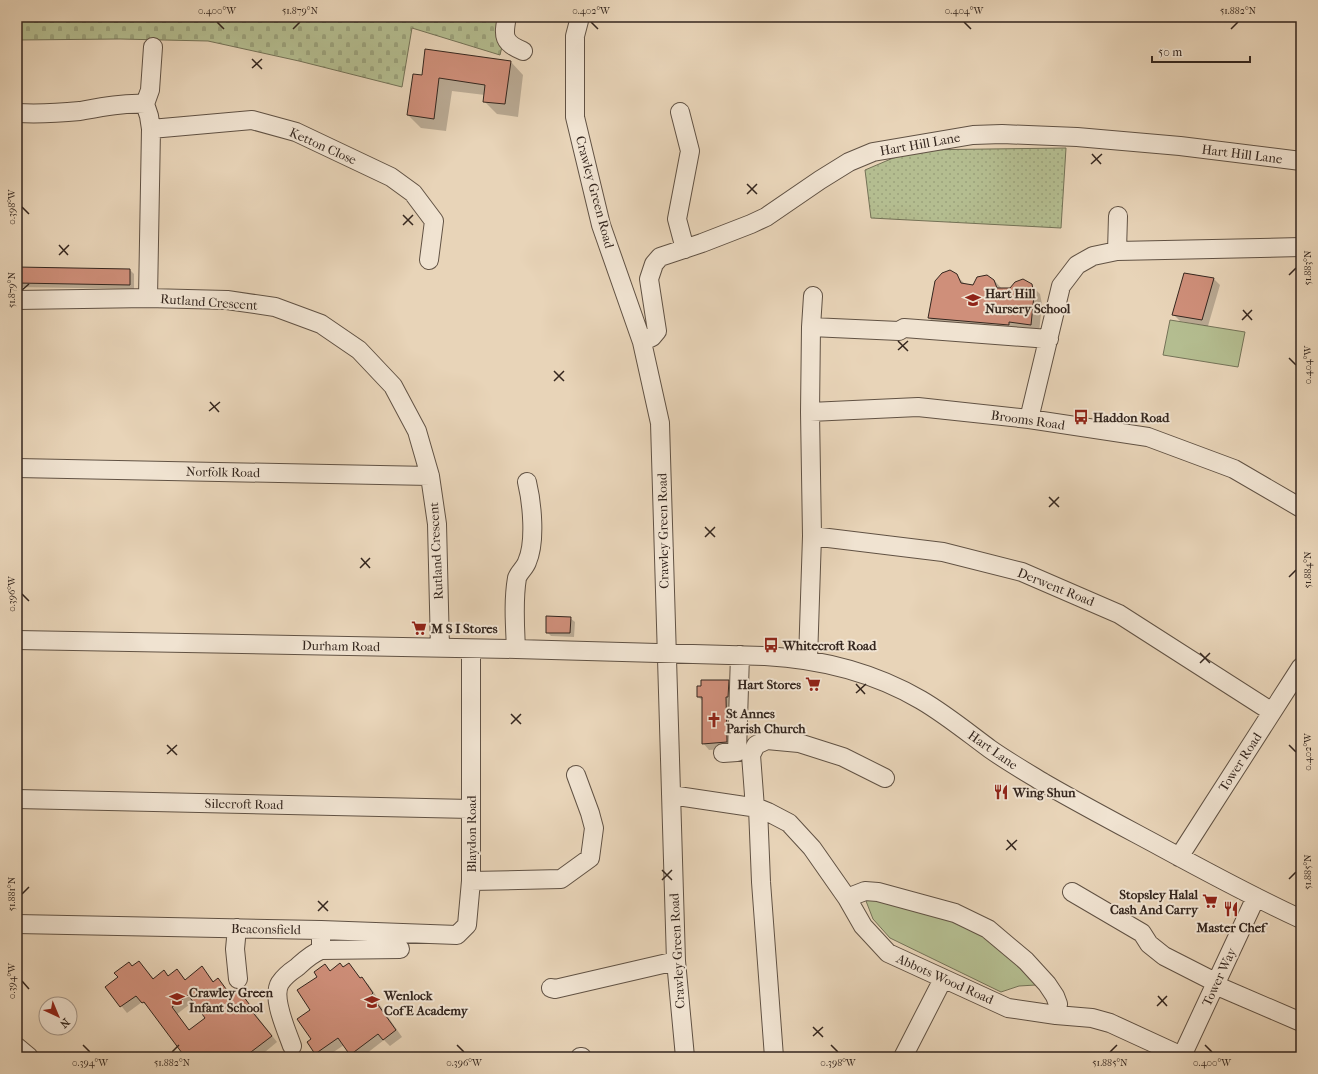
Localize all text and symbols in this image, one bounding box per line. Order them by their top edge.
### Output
text: 0.400°W [198,5,237,17]
text: 51.879°N [282,5,318,17]
text: 0.402°W [572,5,611,17]
text: 0.404°W [945,5,984,17]
text: 51.882°N [1220,5,1257,17]
scale bar [1152,38,1250,64]
text: 50 m [1158,45,1182,59]
street label: Ketton Close [287,125,359,168]
street label: Hart Hill Lane [879,129,962,158]
street label: Crawley Green Road [573,134,617,251]
street label: Hart Hill Lane [1201,142,1284,166]
text: 0.398°W [6,188,18,225]
text: 51.883°N [1302,250,1314,286]
text: 51.879°N [6,272,18,308]
place label: Hart Hill Nursery School [985,286,1071,317]
street label: Rutland Crescent [160,291,259,313]
school or university icon: Hart Hill Nursery School [964,291,982,309]
text: 0.404°W [1302,345,1314,384]
street label: Brooms Road [990,407,1067,433]
bus stop icon: Haddon Road [1072,408,1090,426]
place label: Haddon Road [1093,410,1170,425]
street label: Norfolk Road [186,464,261,480]
street label: Crawley Green Road [654,472,672,589]
street label: Rutland Crescent [426,501,446,600]
text: 51.884°N [1302,551,1314,588]
street label: Derwent Road [1015,565,1098,610]
text: 0.396°W [6,575,18,612]
supermarket icon: M S I Stores [410,619,428,637]
place label: M S I Stores [430,621,498,636]
bus stop icon: Whitecroft Road [762,636,780,654]
street label: Durham Road [302,638,381,654]
place label: Whitecroft Road [782,638,877,653]
supermarket icon: Hart Stores [804,675,822,693]
place label: Hart Stores [737,677,801,692]
place label: St Annes Parish Church [726,706,806,736]
church icon: St Annes Parish Church [705,711,723,729]
street label: Hart Lane [965,727,1021,773]
street label: Tower Road [1215,729,1265,794]
text: 0.402°W [1302,732,1314,771]
restaurant icon: Wing Shun [992,783,1010,801]
place label: Wing Shun [1012,785,1076,801]
street label: Blaydon Road [464,794,479,873]
street label: Silecroft Road [204,796,284,812]
text: 51.885°N [1302,854,1314,890]
text: 51.881°N [6,876,18,911]
place label: Stopsley Halal Cash And Carry [1110,887,1199,918]
street label: Crawley Green Road [666,892,688,1009]
supermarket icon: Stopsley Halal Cash And Carry [1201,892,1219,910]
restaurant icon: Master Chef [1222,900,1240,918]
place label: Master Chef [1196,920,1268,935]
street label: Beaconsfield [231,921,302,937]
street label: Tower Way [1199,944,1239,1009]
street label: Abbots Wood Road [893,950,997,1008]
text: 0.394°W [6,962,18,999]
place label: Crawley Green Infant School [189,985,274,1015]
place label: Wenlock CofE Academy [383,988,469,1019]
school or university icon: Crawley Green Infant School [168,990,186,1008]
school or university icon: Wenlock CofE Academy [363,993,381,1011]
north arrow [38,996,78,1036]
text: N [57,1015,72,1031]
text: 0.394°W [72,1057,109,1069]
text: 51.882°N [154,1057,191,1069]
text: 0.396°W [446,1057,483,1069]
text: 0.398°W [820,1057,857,1069]
text: 51.885°N [1092,1057,1128,1069]
text: 0.400°W [1193,1057,1232,1069]

